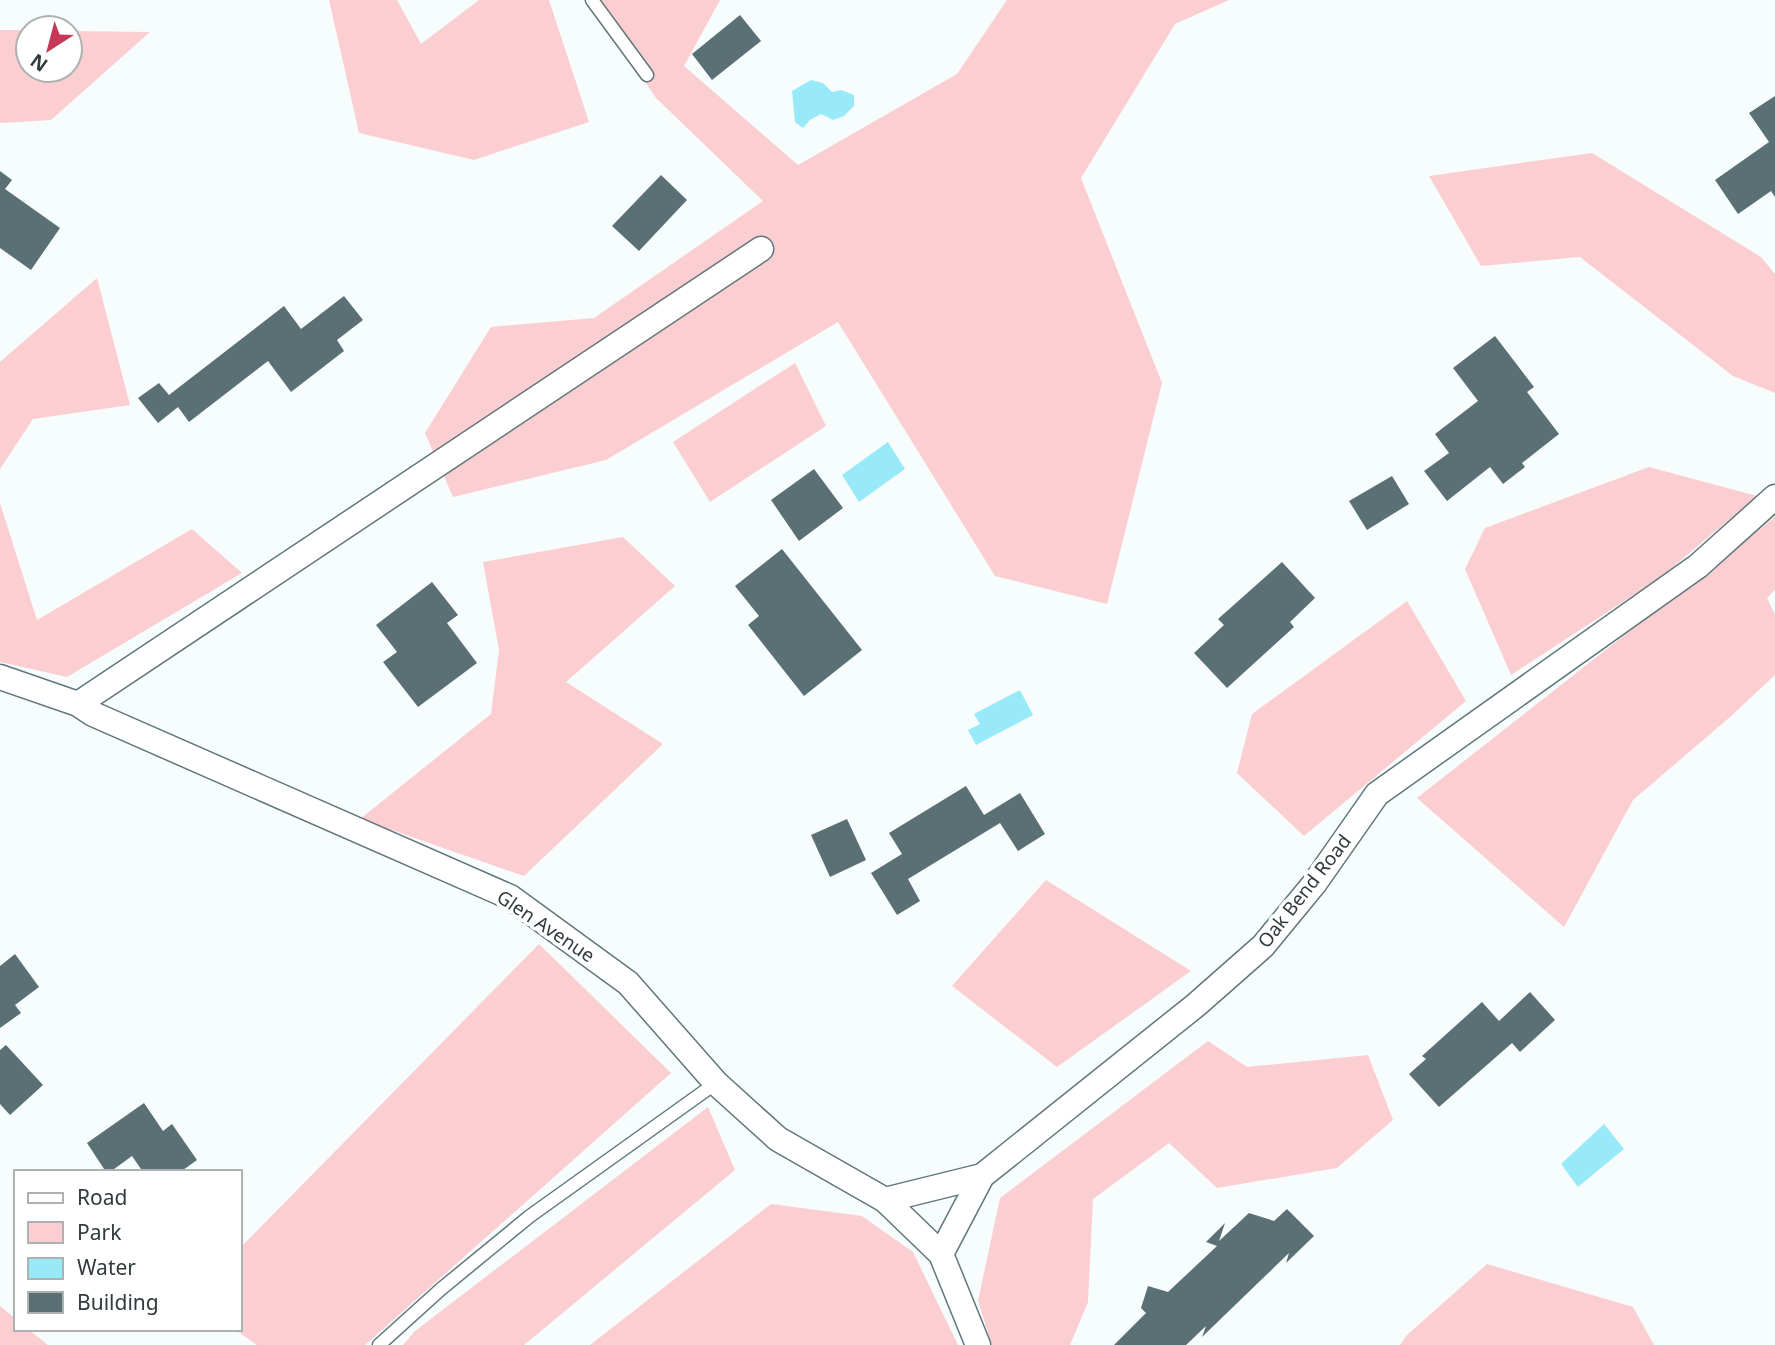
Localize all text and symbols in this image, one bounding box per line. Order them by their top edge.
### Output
north arrow [14,14,84,84]
text: N [25,48,53,78]
street label: Oak Bend Road [1251,829,1357,953]
street label: Glen Avenue [492,884,600,968]
legend [14,1170,242,1331]
text: Road [77,1183,127,1211]
text: Park [77,1218,122,1246]
text: Water [77,1253,136,1281]
text: Building [77,1288,159,1316]

